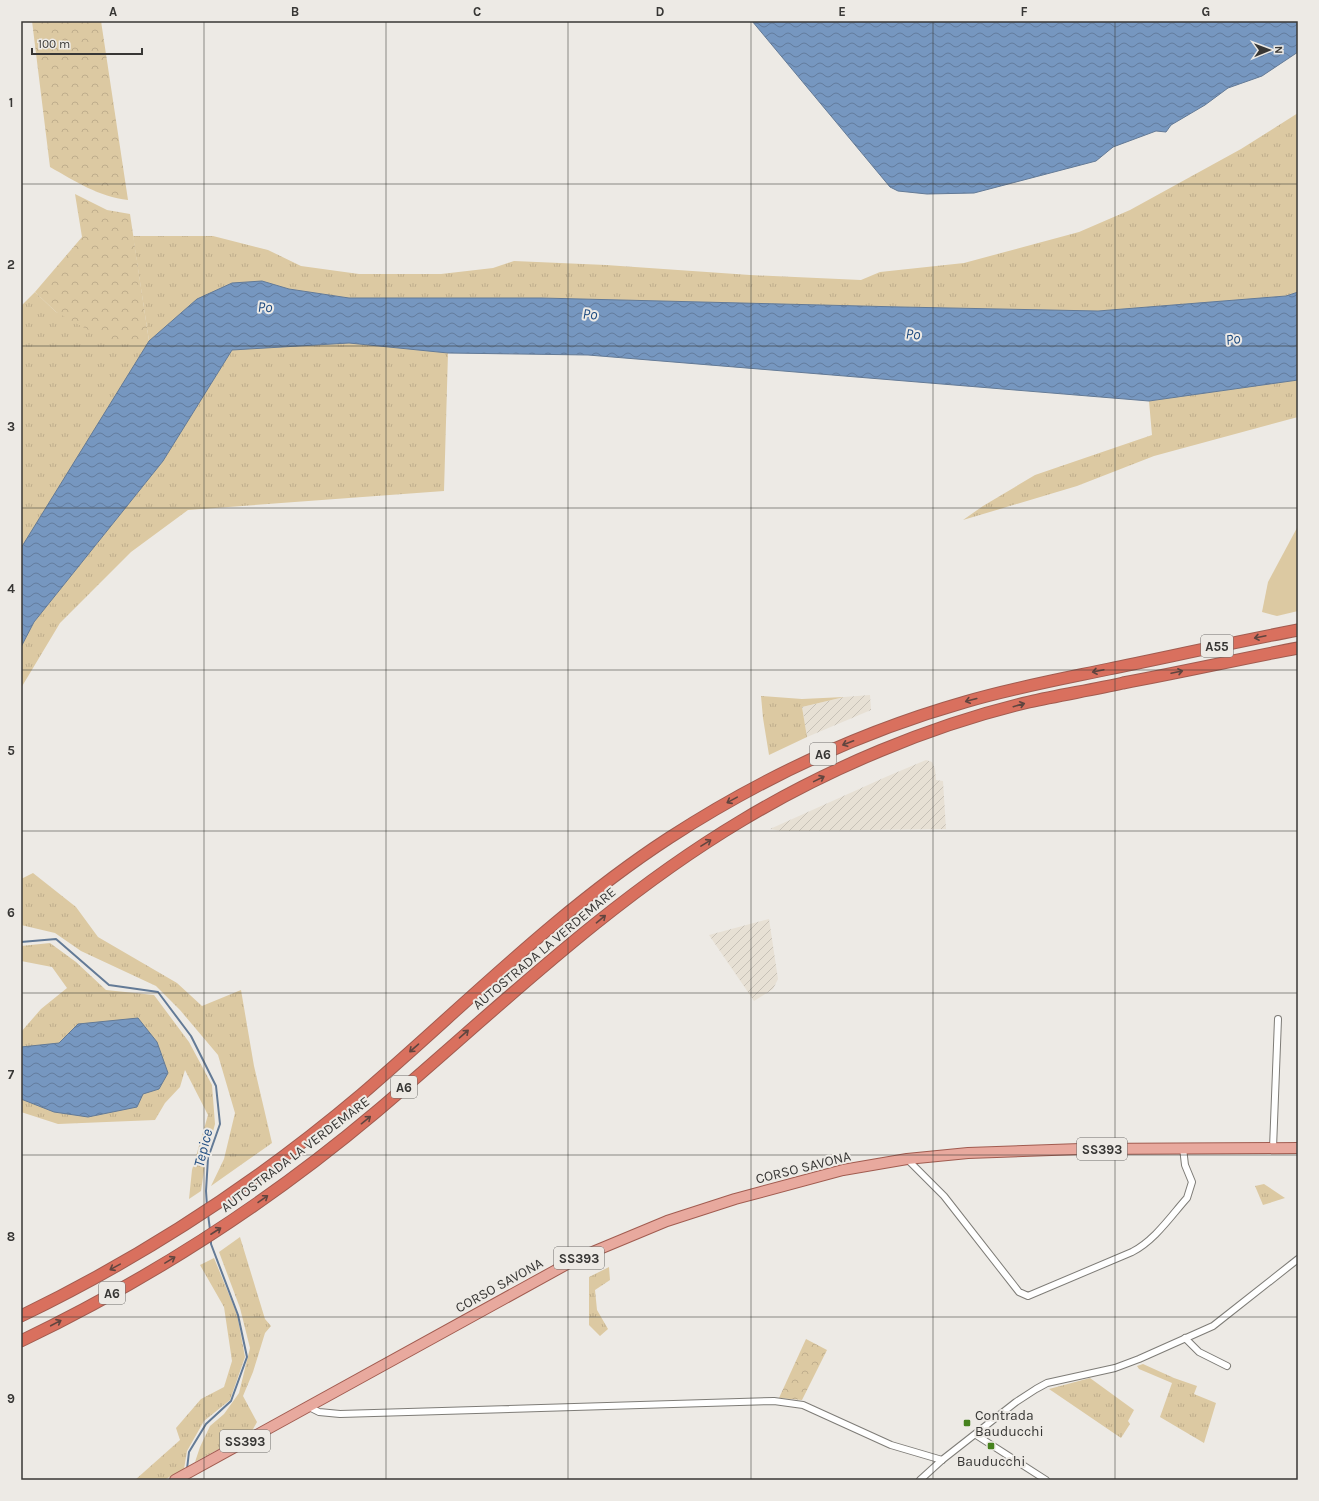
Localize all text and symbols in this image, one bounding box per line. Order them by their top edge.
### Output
text: A [109,4,117,19]
text: B [291,4,299,19]
text: C [473,4,481,19]
text: D [656,4,665,19]
text: E [838,4,846,19]
text: F [1020,4,1028,19]
text: G [1202,4,1210,19]
scale bar [32,30,142,56]
north arrow [1249,30,1289,70]
text: 100 m [38,37,70,51]
text: N [1272,46,1285,54]
text: 1 [9,95,13,110]
text: 2 [7,257,15,272]
water label: Po [257,298,273,316]
water label: Po [582,305,599,324]
water label: Po [905,325,922,344]
water label: Po [1224,329,1242,349]
text: 3 [7,419,15,434]
text: 4 [7,581,15,596]
one-way arrow [1254,634,1267,642]
road number: A55 [1201,635,1233,657]
one-way arrow [1092,668,1105,676]
one-way arrow [1170,668,1183,676]
one-way arrow [965,697,978,704]
one-way arrow [1013,701,1026,708]
one-way arrow [843,740,855,747]
text: 5 [7,743,15,758]
road number: A6 [810,743,836,765]
one-way arrow [813,775,825,782]
one-way arrow [726,796,738,804]
one-way arrow [700,838,712,846]
street label: AUTOSTRADA LA VERDEMARE [469,884,619,1013]
text: 6 [7,905,15,920]
one-way arrow [595,914,606,923]
one-way arrow [459,1030,469,1039]
one-way arrow [409,1043,420,1052]
text: 7 [8,1067,15,1082]
road number: A6 [391,1076,417,1098]
street label: AUTOSTRADA LA VERDEMARE [218,1093,373,1216]
one-way arrow [360,1115,371,1124]
water label: Tepice [190,1127,216,1169]
road number: SS393 [1077,1138,1127,1160]
street label: CORSO SAVONA [754,1147,853,1188]
one-way arrow [257,1195,268,1203]
one-way arrow [210,1227,221,1236]
text: 8 [7,1229,15,1244]
road number: SS393 [554,1247,604,1269]
street label: CORSO SAVONA [452,1254,546,1317]
one-way arrow [164,1256,176,1264]
one-way arrow [109,1263,121,1271]
road number: A6 [99,1282,125,1304]
one-way arrow [50,1319,62,1326]
text: 9 [7,1391,15,1406]
place label: Contrada Bauducchi [975,1407,1044,1440]
marker: Contrada Bauducchi [962,1418,972,1428]
road number: SS393 [220,1430,270,1452]
marker: Bauducchi [986,1441,996,1451]
place label: Bauducchi [957,1453,1025,1470]

